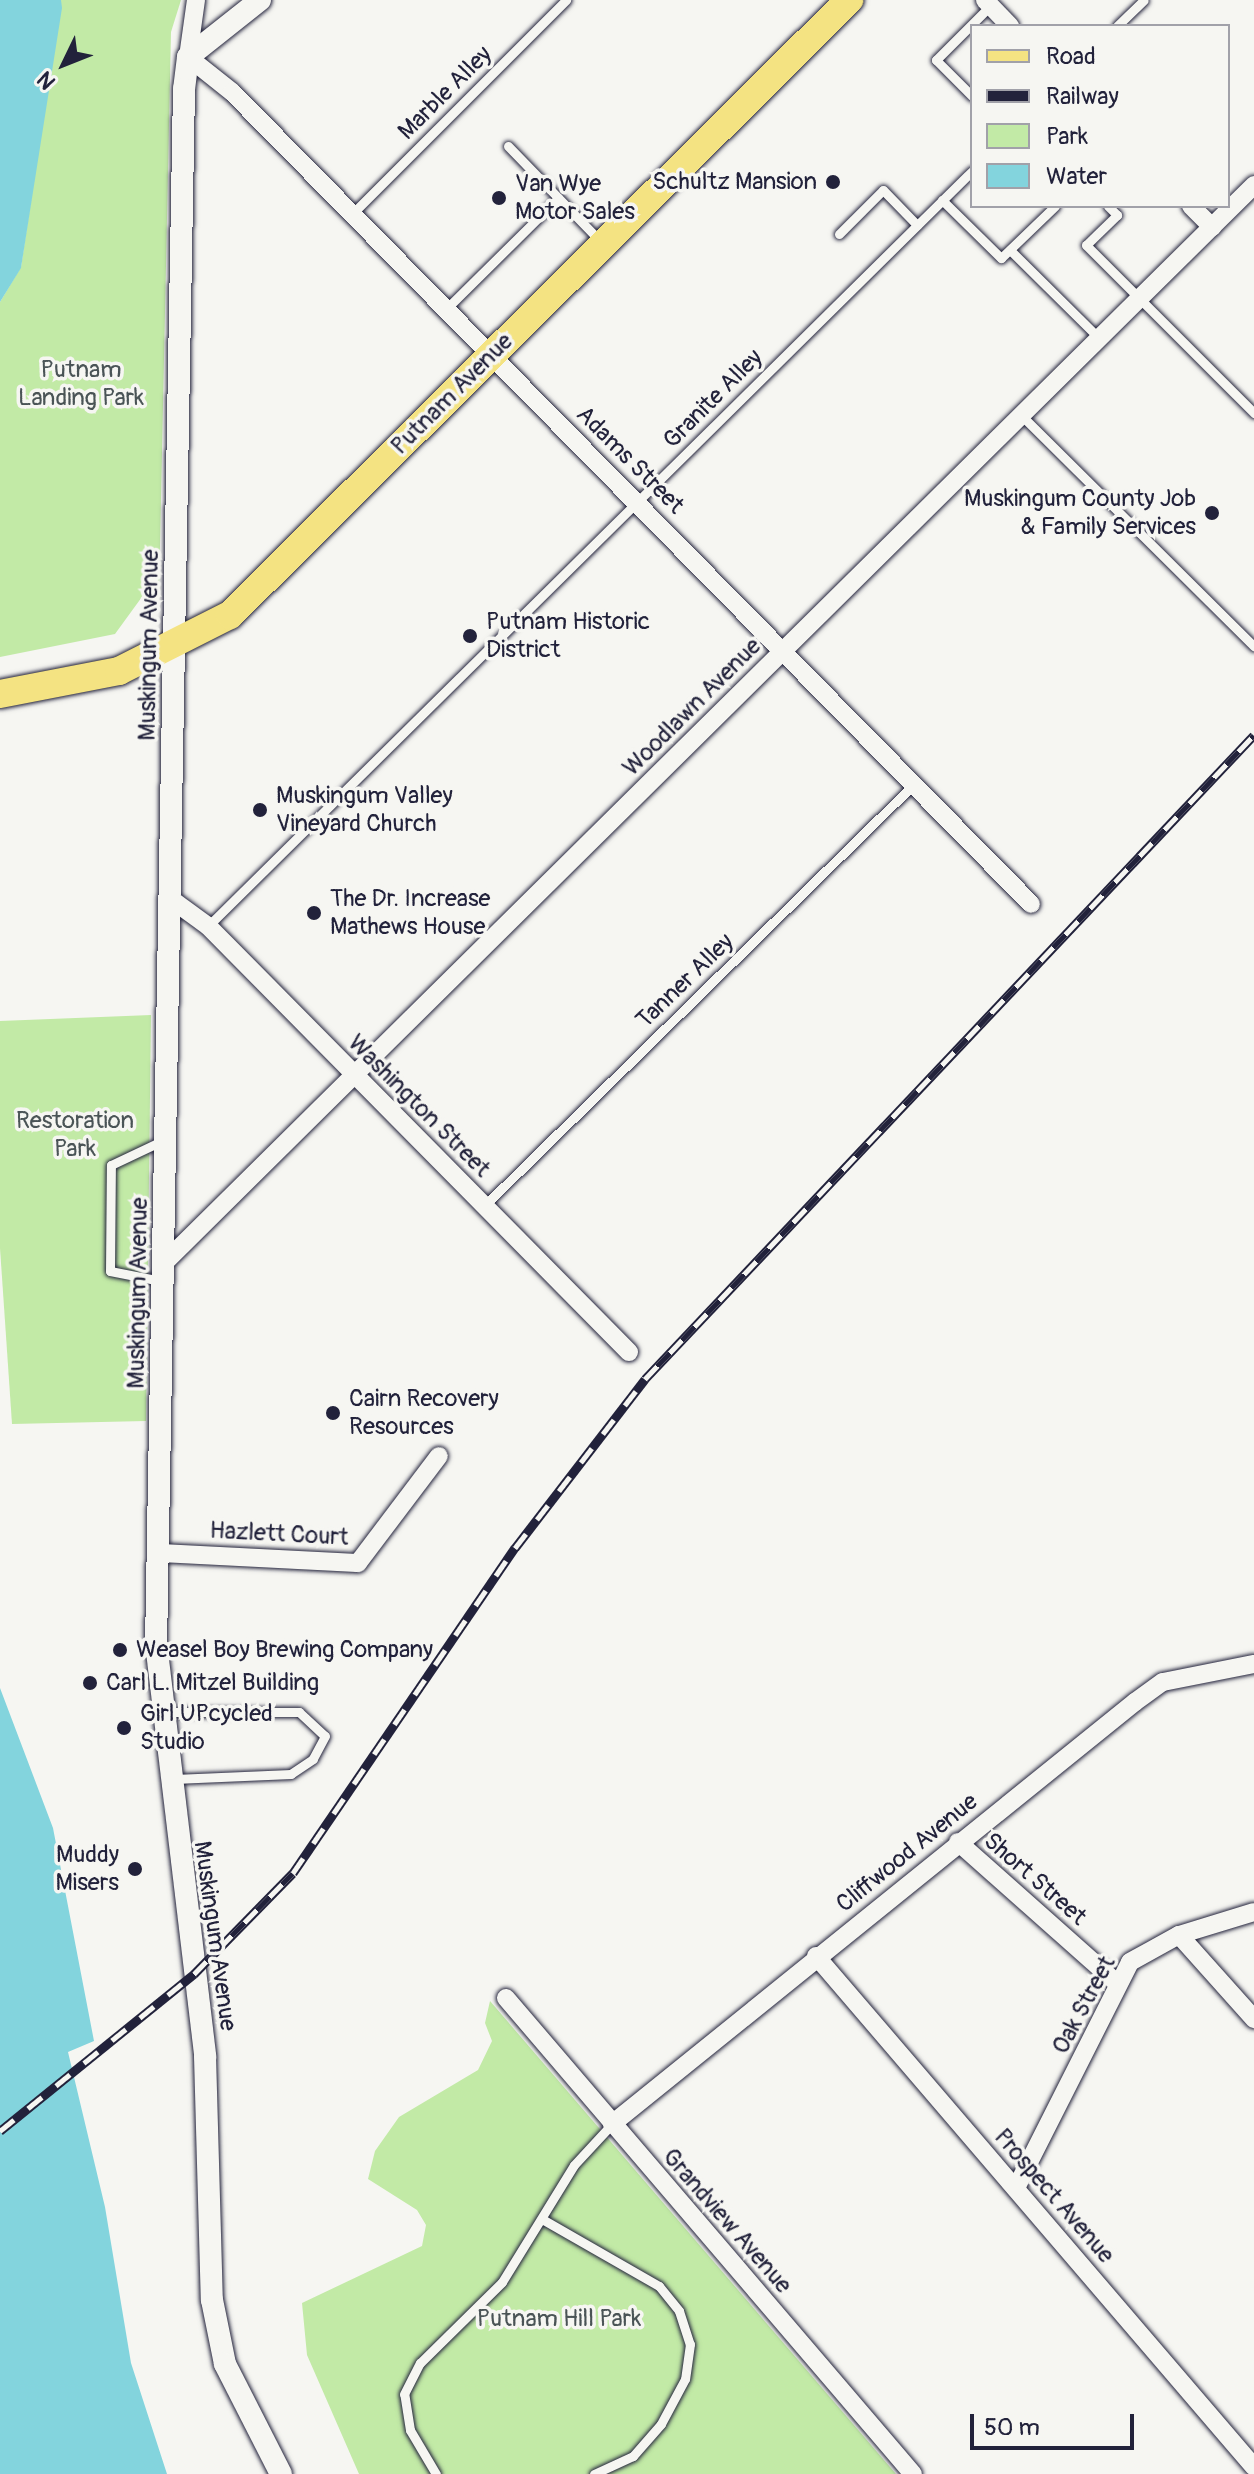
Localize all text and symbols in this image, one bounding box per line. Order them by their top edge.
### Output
north arrow [24,24,104,104]
legend [970,24,1230,208]
street label: Marble Alley [392,40,498,146]
text: Road [1046,42,1096,71]
text: N [31,65,62,95]
text: Railway [1046,82,1119,111]
text: Park [1046,122,1088,151]
text: Water [1046,162,1107,191]
place label: Schultz Mansion [652,168,817,196]
place label: Van Wye Motor Sales [515,170,635,226]
marker: Schultz Mansion [824,173,842,191]
marker: Van Wye Motor Sales [490,189,508,207]
street label: Putnam Avenue [385,327,519,461]
street label: Granite Alley [657,343,769,455]
park label: Putnam Landing Park [18,356,144,412]
street label: Adams Street [570,400,690,520]
place label: Muskingum County Job & Family Services [964,485,1196,541]
marker: Muskingum County Job & Family Services [1203,504,1221,522]
street label: Muskingum Avenue [133,549,165,741]
place label: Putnam Historic District [486,608,650,664]
marker: Putnam Historic District [461,627,479,645]
street label: Woodlawn Avenue [617,632,767,782]
place label: Muskingum Valley Vineyard Church [276,782,453,838]
marker: Muskingum Valley Vineyard Church [251,801,269,819]
place label: The Dr. Increase Mathews House [330,885,490,941]
marker: The Dr. Increase Mathews House [305,904,323,922]
street label: Tanner Alley [630,928,740,1034]
street label: Washington Street [342,1029,496,1183]
park label: Restoration Park [16,1107,134,1163]
street label: Muskingum Avenue [122,1197,154,1389]
place label: Cairn Recovery Resources [349,1385,499,1441]
marker: Cairn Recovery Resources [324,1404,342,1422]
street label: Hazlett Court [209,1516,349,1552]
place label: Weasel Boy Brewing Company [136,1636,433,1664]
marker: Weasel Boy Brewing Company [111,1641,129,1659]
place label: Carl L. Mitzel Building [106,1669,319,1697]
marker: Carl L. Mitzel Building [81,1674,99,1692]
place label: Girl UPcycled Studio [140,1700,273,1756]
marker: Girl UPcycled Studio [115,1719,133,1737]
street label: Cliffwood Avenue [831,1787,983,1919]
street label: Short Street [978,1827,1092,1931]
street label: Muskingum Avenue [187,1839,243,2033]
place label: Muddy Misers [56,1841,119,1897]
marker: Muddy Misers [126,1860,144,1878]
street label: Oak Street [1046,1951,1122,2059]
street label: Prospect Avenue [988,2123,1120,2269]
street label: Grandview Avenue [656,2143,798,2299]
park label: Putnam Hill Park [477,2305,641,2333]
scale bar [974,2398,1138,2448]
text: 50 m [984,2413,1040,2442]

